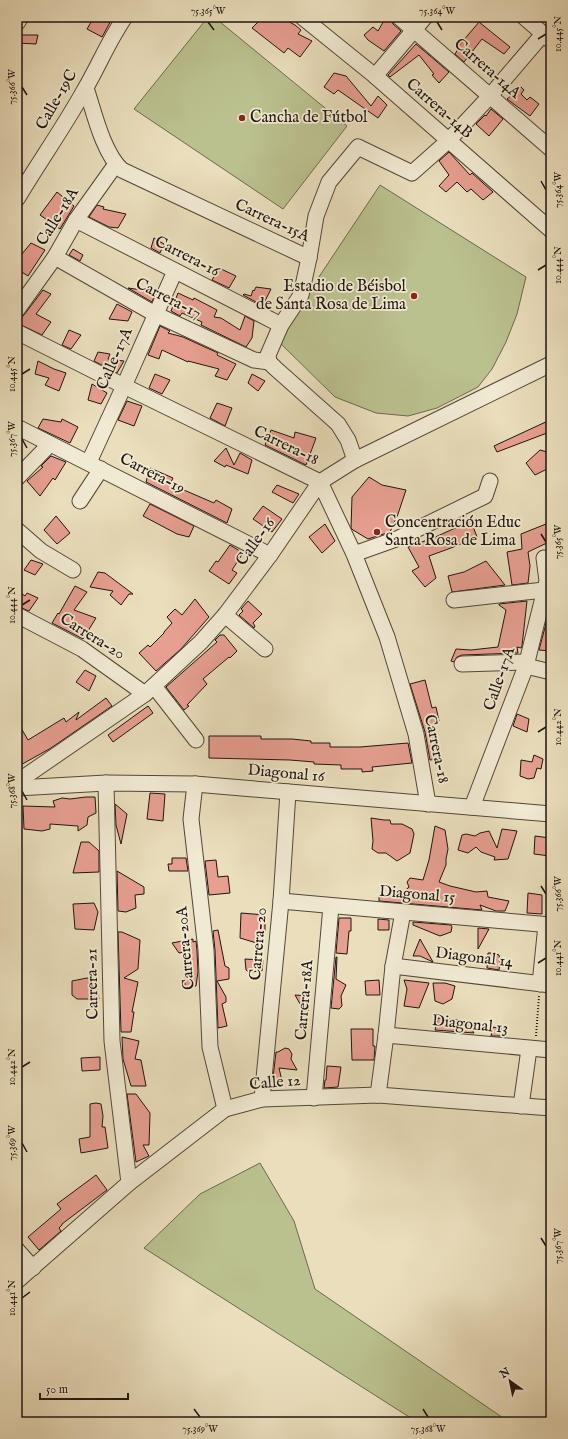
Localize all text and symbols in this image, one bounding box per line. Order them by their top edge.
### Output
text: 75.365°W [191,5,226,18]
text: 75.364°W [419,5,455,18]
text: 10.445°N [552,16,565,52]
street label: Carrera-14A [449,34,526,104]
street label: Calle-19C [32,66,82,134]
text: 75.366°W [6,69,19,105]
street label: Carrera-14B [401,75,477,143]
place label: Cancha de Fútbol [250,108,368,128]
marker: Cancha de Fútbol [237,113,247,123]
text: 75.364°W [552,172,565,208]
street label: Calle-18A [32,183,84,250]
street label: Carrera-15A [231,195,314,248]
street label: Carrera-16 [151,232,223,282]
text: 10.444°N [552,246,565,284]
street label: Carrera-17 [132,274,204,324]
place label: Estadio de Béisbol de Santa Rosa de Lima [256,277,407,315]
marker: Estadio de Béisbol de Santa Rosa de Lima [409,291,419,301]
street label: Calle-17A [92,324,138,393]
text: 10.445°N [6,356,19,392]
text: 75.367°W [6,421,19,457]
street label: Carrera-18 [250,422,322,470]
street label: Carrera-19 [116,449,188,499]
place label: Concentración Educ Santa Rosa de Lima [385,513,521,551]
street label: Calle-16 [232,514,280,570]
text: 75.365°W [552,524,565,559]
marker: Concentración Educ Santa Rosa de Lima [372,527,382,537]
text: 10.444°N [6,586,19,624]
street label: Carrera-20 [56,609,128,665]
street label: Calle-17A [480,643,521,713]
text: 10.442°N [552,708,565,746]
street label: Carrera-18 [419,713,453,785]
street label: Diagonal 16 [247,761,326,787]
text: 75.368°W [6,773,19,809]
text: 75.366°W [552,876,565,912]
street label: Diagonal 15 [378,882,456,908]
street label: Carrera-20A [172,904,200,991]
street label: Carrera-20 [246,907,272,981]
text: 10.441°N [552,940,565,976]
street label: Diagonal 14 [434,943,514,973]
street label: Carrera-21 [82,948,104,1020]
street label: Carrera-18A [292,958,319,1041]
street label: Diagonal 13 [431,1011,509,1039]
text: 10.442°N [6,1048,19,1086]
street label: Calle 12 [249,1071,301,1095]
text: 75.369°W [6,1125,19,1161]
text: 75.367°W [552,1228,565,1264]
text: 10.441°N [6,1280,19,1316]
north arrow [490,1361,530,1401]
text: N [496,1365,513,1382]
scale bar [40,1375,128,1401]
text: 50 m [46,1382,68,1397]
text: 75.369°W [182,1423,218,1436]
text: 75.368°W [410,1423,446,1436]

